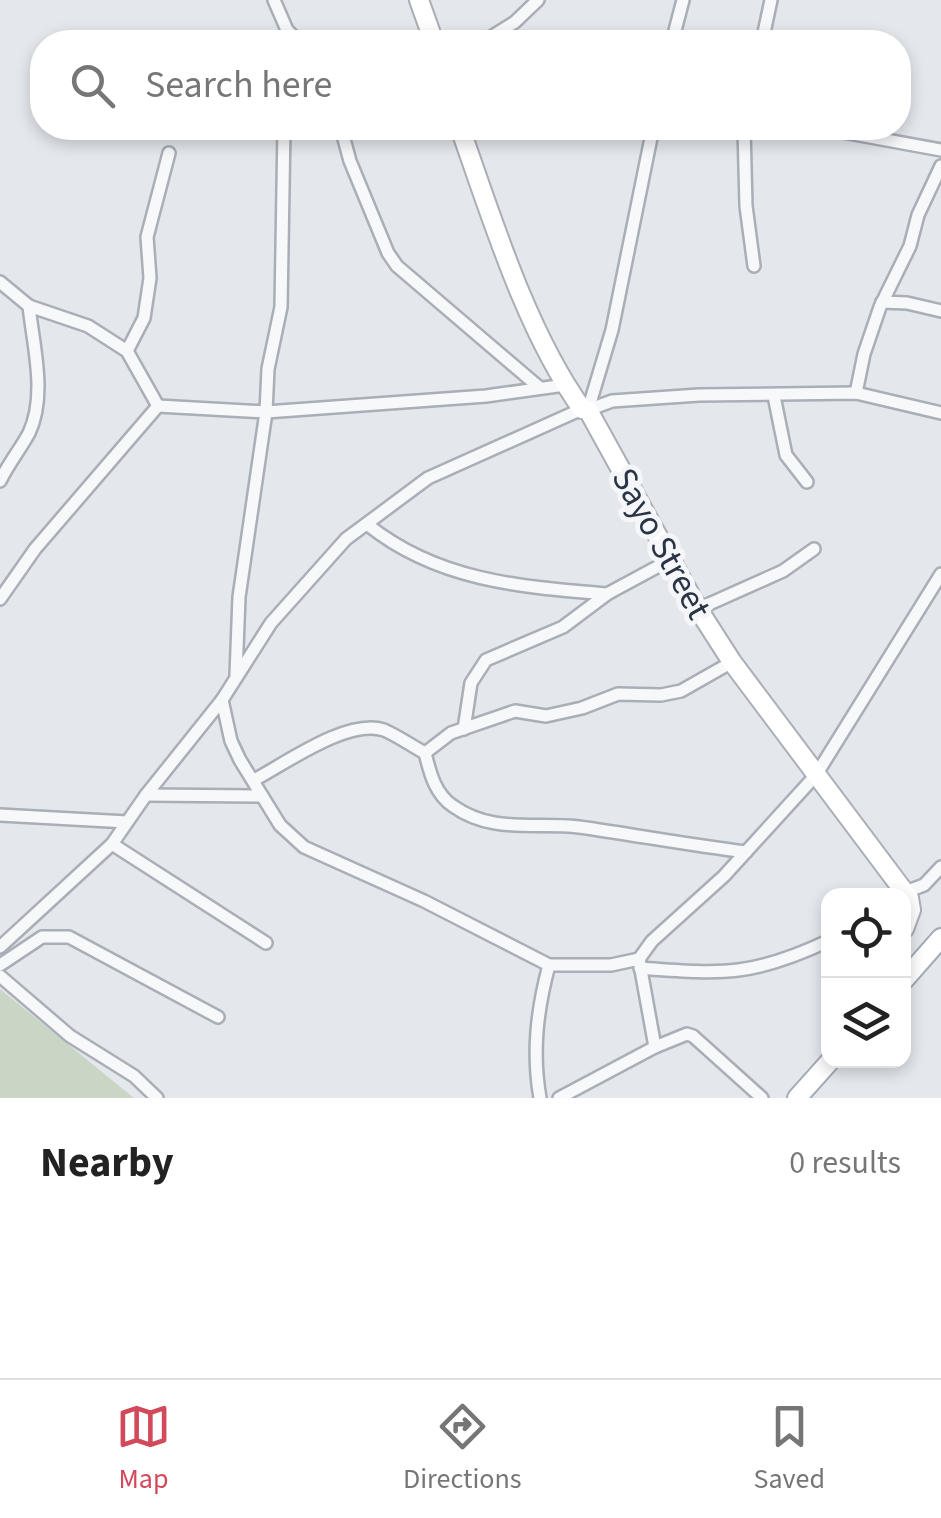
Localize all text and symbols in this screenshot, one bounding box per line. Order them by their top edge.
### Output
search box [30,30,911,140]
icon: search [65,58,120,113]
text: Search here [145,58,332,112]
street label: Sayo Street [599,459,723,628]
map controls [821,888,911,1068]
button: locate [821,888,911,978]
button: layers [821,978,911,1068]
text: Nearby [40,1133,174,1193]
text: 0 results [789,1140,901,1186]
tab: Map [116,1399,171,1499]
tab: Directions [403,1399,522,1499]
tab: Saved [754,1399,825,1499]

